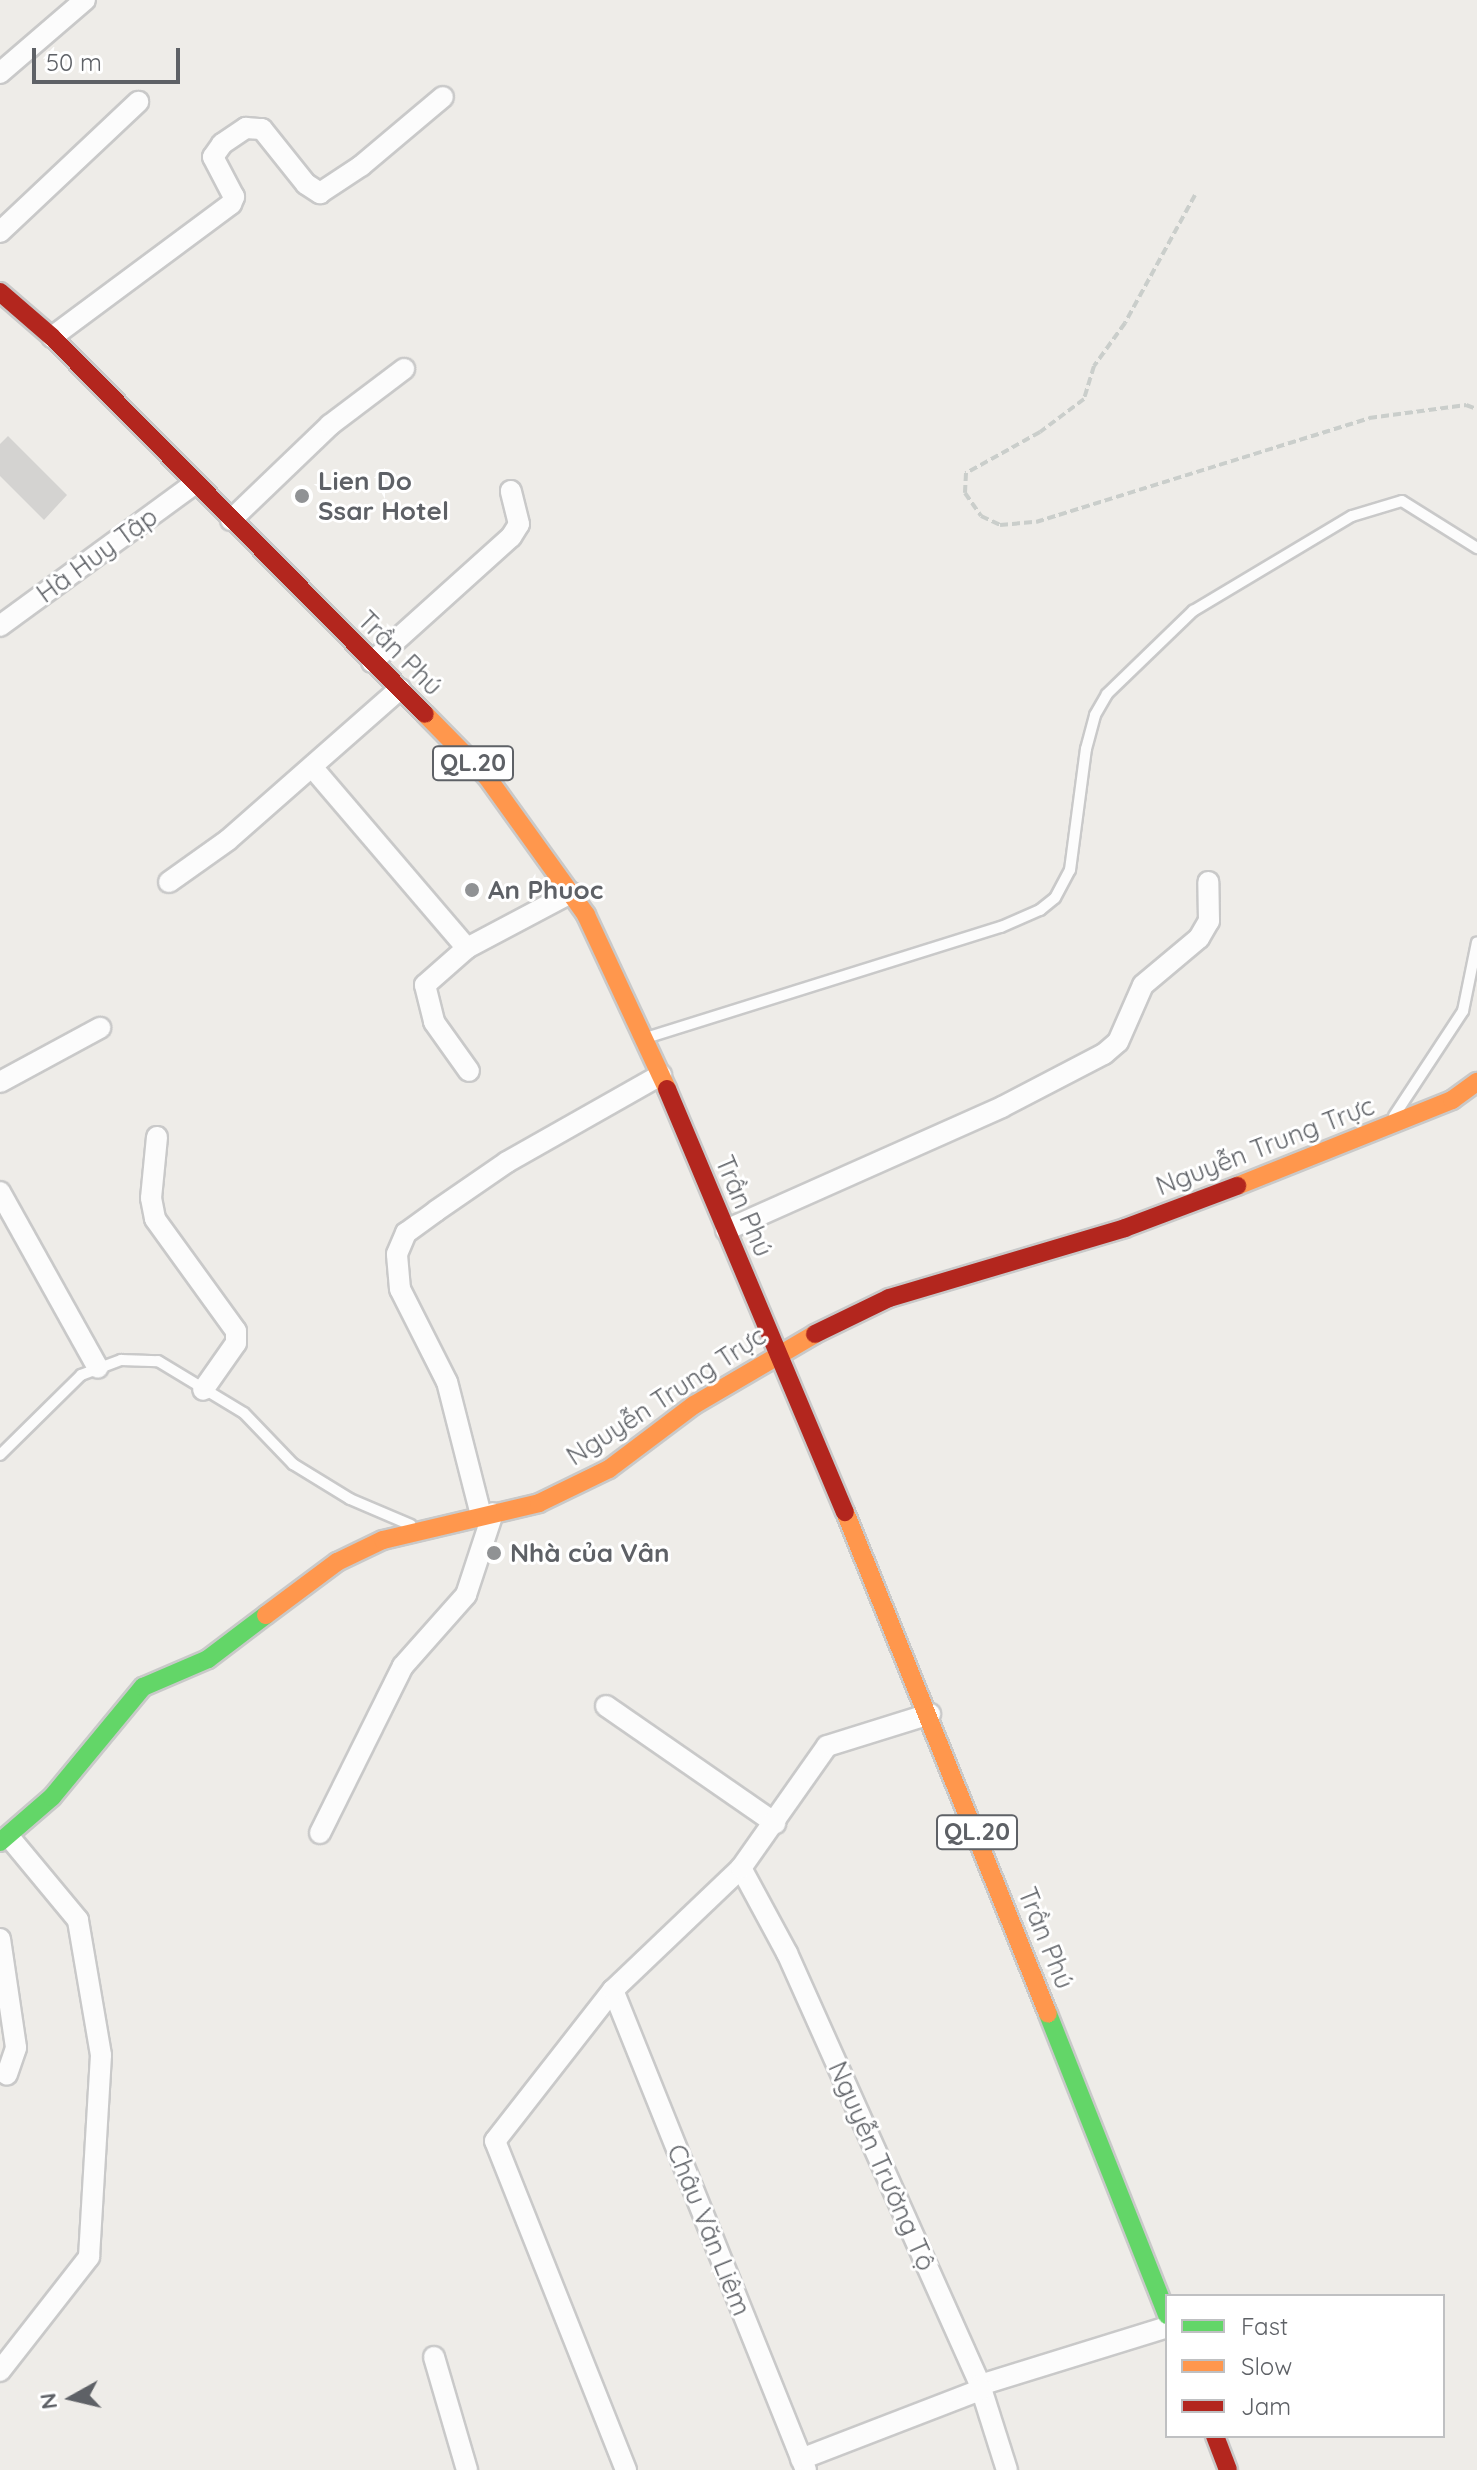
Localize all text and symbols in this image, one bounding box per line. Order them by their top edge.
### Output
scale bar [36,32,184,82]
text: 50 m [46,47,102,77]
place label: Lien Do Ssar Hotel [318,465,449,526]
marker: Lien Do Ssar Hotel [293,487,311,505]
street label: Hà Huy Tập [31,501,163,609]
street label: Trần Phú [351,604,449,702]
road number: QL.20 [431,743,515,783]
place label: An Phuoc [488,874,603,906]
marker: An Phuoc [463,881,481,899]
street label: Nguyễn Trung Trực [1152,1090,1378,1202]
street label: Trần Phú [709,1151,779,1261]
street label: Nguyễn Trung Trực [561,1320,771,1472]
place label: Nhà của Vân [510,1537,669,1569]
marker: Nhà của Vân [485,1544,503,1562]
road number: QL.20 [935,1812,1019,1852]
street label: Trần Phú [1012,1883,1080,1993]
street label: Nguyễn Trường Tộ [822,2057,942,2275]
street label: Châu Văn Liêm [660,2140,758,2320]
legend [1165,2294,1445,2438]
text: Fast [1241,2311,1288,2341]
text: Slow [1241,2351,1292,2381]
north arrow [32,2358,112,2438]
text: N [33,2391,63,2411]
text: Jam [1241,2391,1291,2421]

